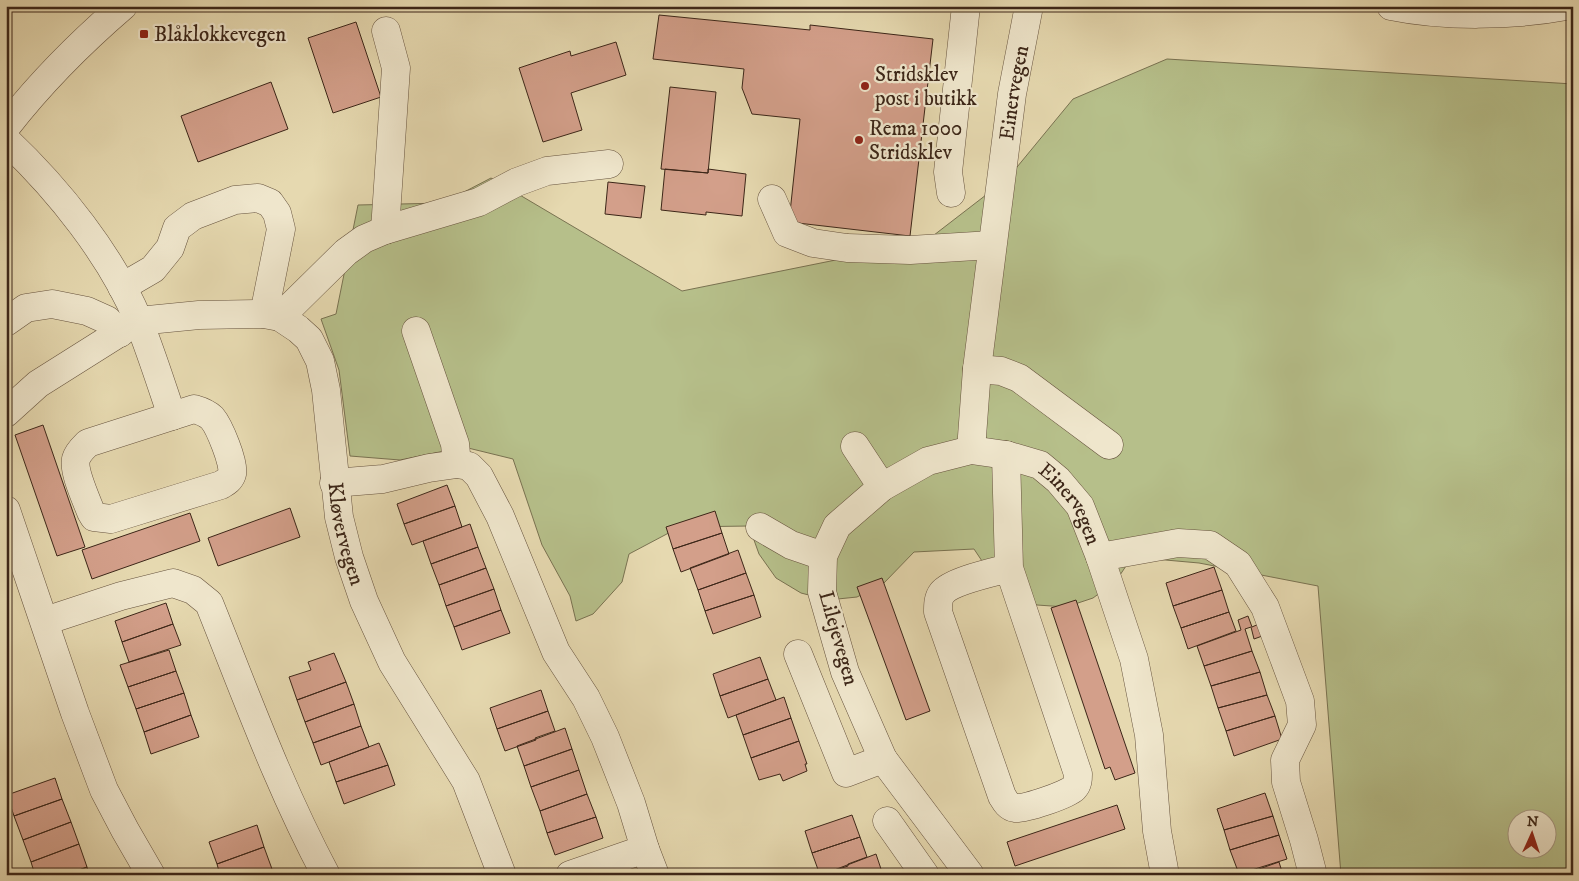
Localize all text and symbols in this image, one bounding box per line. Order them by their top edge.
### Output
place label: Blåklokkevegen [154,22,286,48]
marker: Blåklokkevegen [138,28,150,40]
street label: Einervegen [994,43,1035,142]
place label: Stridsklev post i butikk [874,62,977,112]
marker: Stridsklev post i butikk [859,80,871,92]
place label: Rema 1000 Stridsklev [869,116,962,166]
marker: Rema 1000 Stridsklev [853,134,865,146]
street label: Einervegen [1033,457,1106,549]
street label: Kløvervegen [322,481,370,589]
street label: Lilejevegen [812,588,864,689]
north arrow [1506,808,1556,858]
text: N [1526,813,1539,831]

